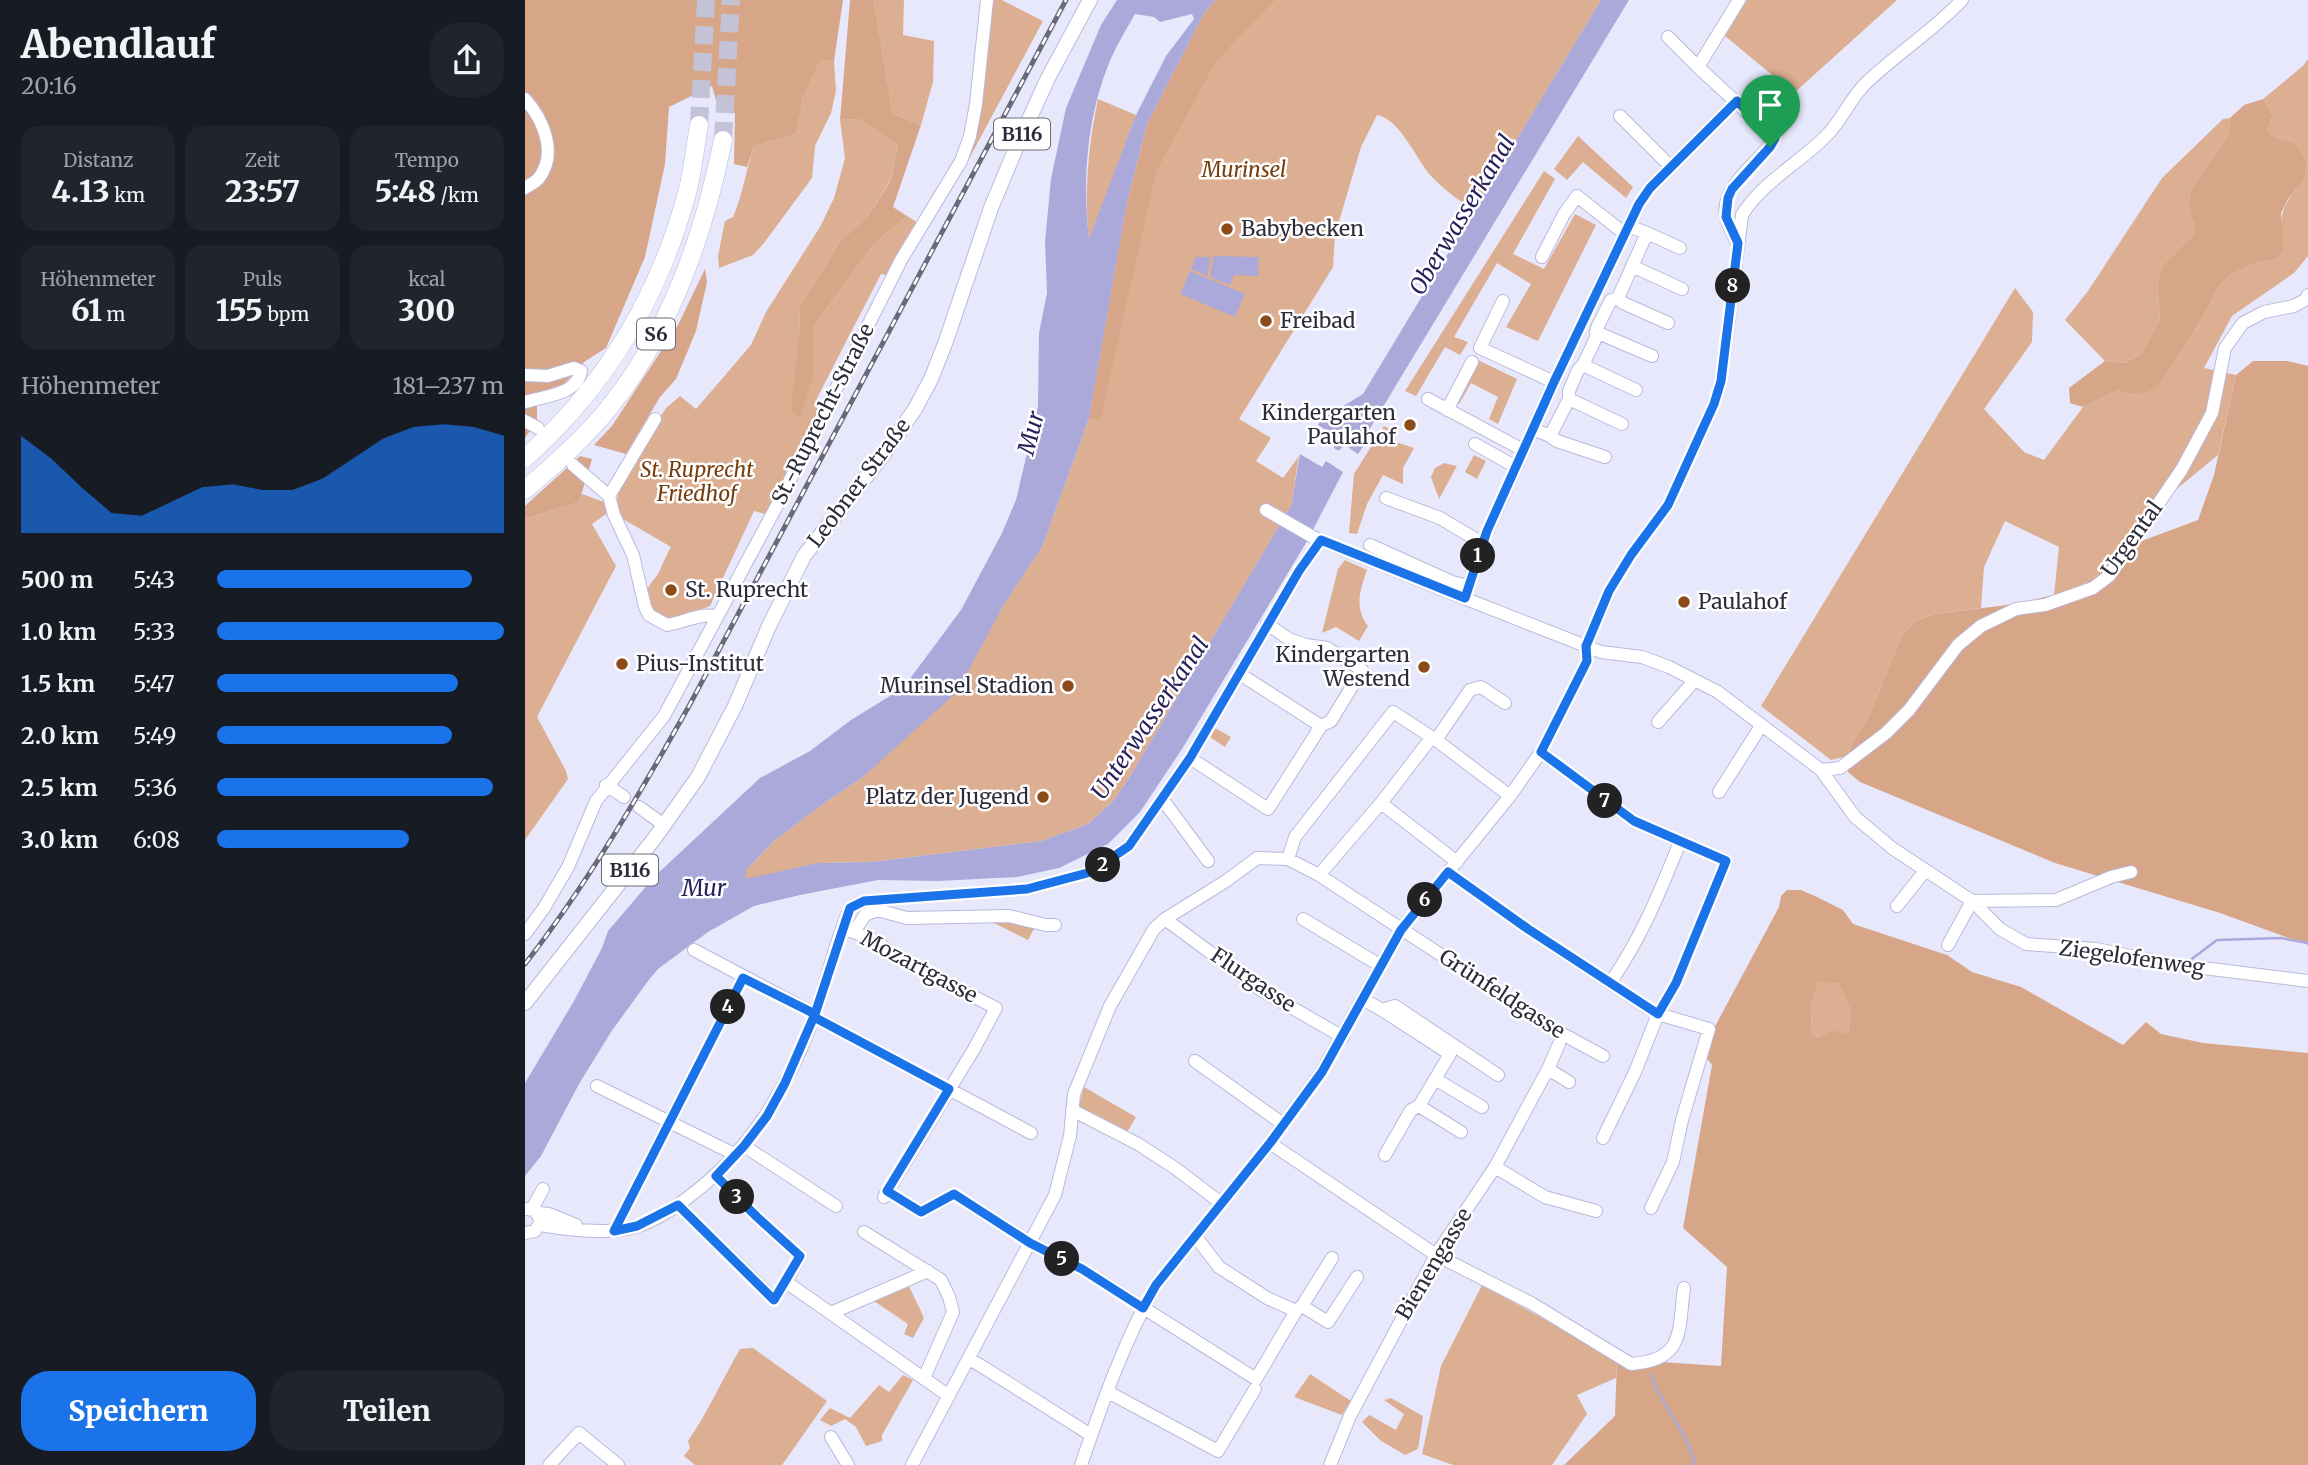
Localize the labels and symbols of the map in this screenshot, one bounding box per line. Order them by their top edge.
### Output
pin [1740,75,1800,147]
road number: B116 [994,118,1050,150]
water label: Oberwasserkanal [1402,129,1521,300]
park label: Murinsel [1201,156,1286,183]
place label: Babybecken [1241,215,1364,242]
marker: Babybecken [1219,221,1235,237]
pin: 8 [1715,268,1751,304]
place label: Freibad [1280,307,1356,334]
marker: Freibad [1258,313,1274,329]
road number: S6 [637,318,675,350]
street label: St.-Ruprecht-Straße [765,319,880,509]
place label: Kindergarten Paulahof [1261,399,1397,450]
water label: Mur [1011,407,1050,459]
street label: Leobner Straße [801,413,916,553]
marker: Kindergarten Paulahof [1402,417,1418,433]
park label: St. Ruprecht Friedhof [640,456,754,507]
street label: Urgental [2095,495,2168,582]
pin: 1 [1461,538,1495,574]
place label: St. Ruprecht [685,576,808,603]
marker: St. Ruprecht [663,582,679,598]
place label: Paulahof [1698,588,1788,615]
marker: Paulahof [1676,594,1692,610]
water label: Unterwasserkanal [1084,631,1215,805]
place label: Kindergarten Westend [1275,641,1410,692]
place label: Pius-Institut [636,650,764,677]
marker: Pius-Institut [614,656,630,672]
marker: Kindergarten Westend [1416,659,1432,675]
place label: Murinsel Stadion [880,672,1054,699]
marker: Murinsel Stadion [1060,678,1076,694]
place label: Platz der Jugend [865,783,1029,810]
pin: 7 [1587,784,1623,818]
marker: Platz der Jugend [1035,789,1051,805]
pin: 2 [1085,848,1121,882]
road number: B116 [602,855,658,886]
water label: Mur [681,873,727,902]
pin: 6 [1408,883,1443,918]
street label: Mozartgasse [856,924,982,1009]
street label: Ziegelofenweg [2058,934,2207,981]
street label: Flurgasse [1206,941,1301,1018]
street label: Grünfeldgasse [1434,943,1570,1044]
pin: 4 [711,990,745,1024]
pin: 3 [719,1180,755,1214]
street label: Bienengasse [1390,1203,1478,1325]
pin: 5 [1045,1242,1079,1276]

